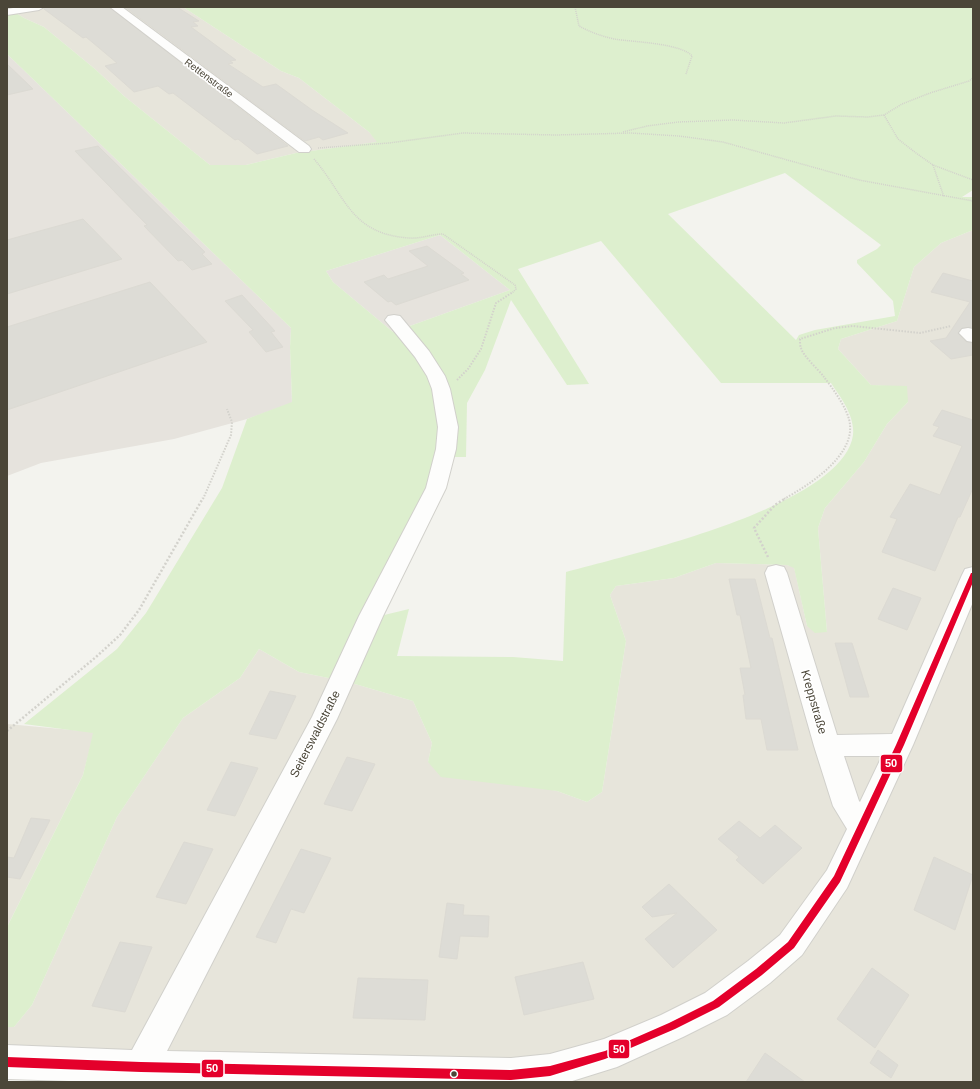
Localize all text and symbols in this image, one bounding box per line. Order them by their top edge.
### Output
street label: Rettenstraße [183,56,236,100]
street label: Kreppstraße [798,668,830,736]
street label: Seiterswaldstraße [287,688,343,780]
line badge: 50 [880,754,903,773]
text: 50 [885,757,897,769]
line badge: 50 [608,1039,630,1059]
text: 50 [613,1043,625,1055]
line badge: 50 [201,1059,224,1078]
text: 50 [206,1062,218,1074]
unlabelled marker [449,1069,459,1079]

